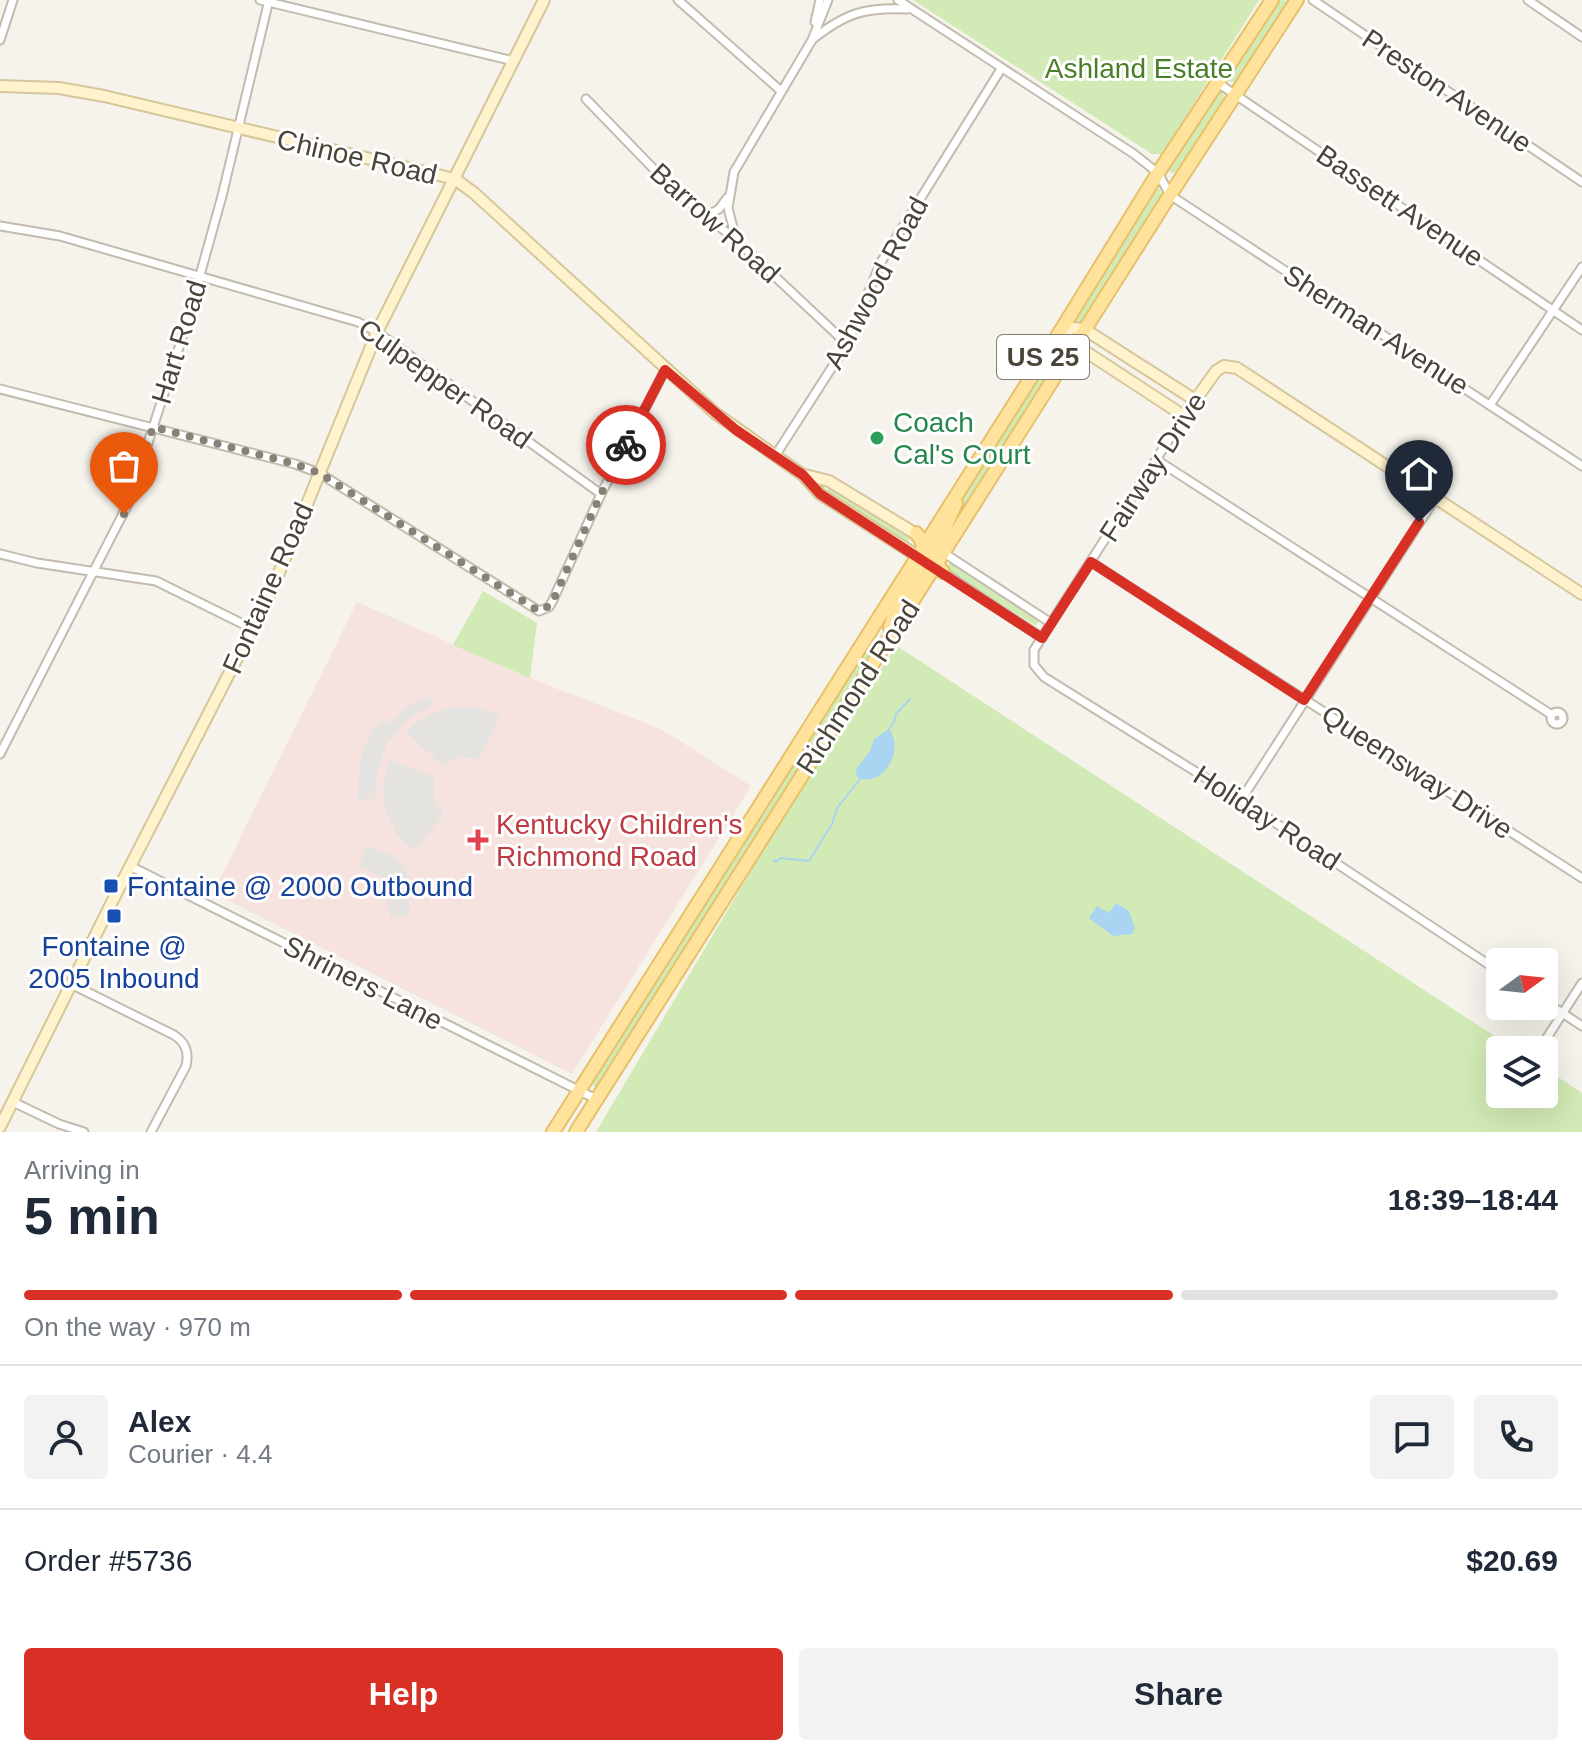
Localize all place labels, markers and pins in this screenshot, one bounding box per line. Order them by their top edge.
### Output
place label: Coach Cal's Court [893,407,1031,470]
marker: Coach Cal's Court [868,429,886,447]
pin [90,432,158,514]
pin [1385,440,1453,522]
place label: Kentucky Children's Richmond Road [496,809,743,872]
marker: Kentucky Children's Richmond Road [467,829,489,851]
place label: Fontaine @ 2000 Outbound [127,871,473,902]
marker: Fontaine @ 2000 Outbound [102,877,120,895]
marker: Fontaine @ 2005 Inbound [105,907,123,925]
place label: Fontaine @ 2005 Inbound [28,931,200,994]

